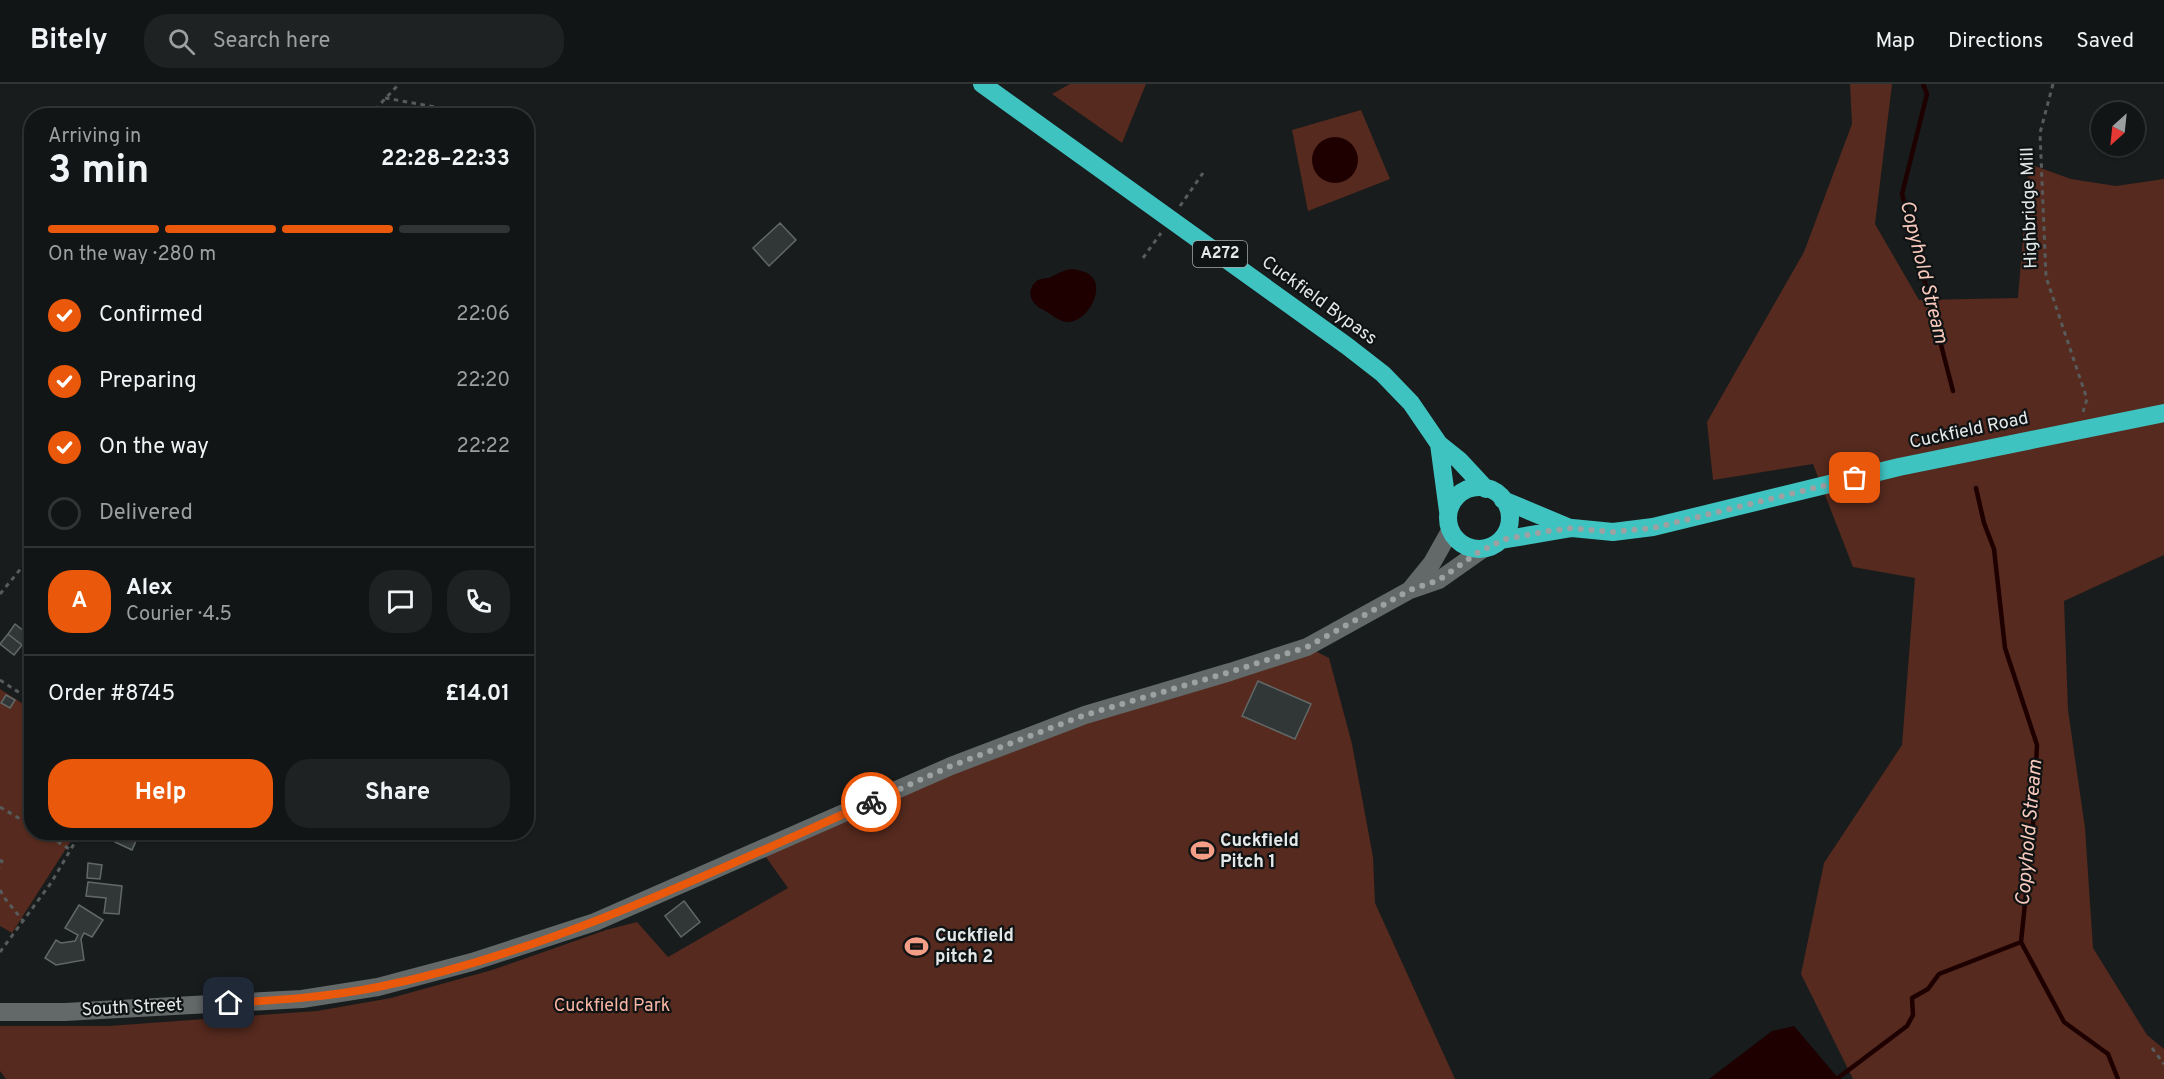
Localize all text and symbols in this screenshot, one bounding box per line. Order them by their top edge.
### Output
search box [144,14,564,68]
text: Bitely [30,23,108,59]
icon: search [165,25,198,58]
text: Search here [213,28,330,55]
text: Map [1875,28,1915,55]
text: Directions [1948,28,2043,55]
text: Saved [2076,28,2134,55]
north arrow [2091,102,2145,156]
map controls [2091,102,2145,156]
text: Arriving in [48,124,141,150]
text: 22:28–22:33 [381,146,510,173]
street label: Highbridge Mill [2016,147,2044,269]
text: 3 min [48,148,149,197]
water label: Copyhold Stream [1893,198,1954,347]
road number: A272 [1193,241,1247,267]
text: On the way · 280 m [48,242,216,268]
street label: Cuckfield Bypass [1257,251,1381,351]
icon: check [48,299,81,332]
text: Confirmed [99,302,203,329]
text: 22:06 [456,302,510,328]
icon: check [48,365,81,398]
text: Preparing [99,368,197,395]
text: 22:20 [456,368,510,394]
street label: Cuckfield Road [1907,407,2031,455]
icon: check [48,431,81,464]
text: On the way [99,434,209,461]
text: 22:22 [457,434,510,460]
pin [1829,452,1880,503]
icon: bag [1838,461,1871,494]
text: Delivered [99,500,193,527]
button: chat [369,570,432,633]
button: phone [447,570,510,633]
text: Alex [126,575,173,602]
text: A [72,588,87,615]
text: Courier · 4.5 [126,602,232,628]
text: Order #8745 [48,681,175,708]
text: £14.01 [445,681,510,708]
water label: Copyhold Stream [2011,758,2049,907]
button: Help [48,759,273,828]
button: Share [285,759,510,828]
courier [841,772,901,832]
icon: bike [855,786,888,819]
place label: Cuckfield Pitch 1 [1220,830,1299,874]
sports icon: Cuckfield Pitch 1 [1189,838,1215,864]
place label: Cuckfield pitch 2 [935,925,1014,969]
sports icon: Cuckfield pitch 2 [904,933,930,959]
pin [203,977,254,1028]
icon: home [212,986,245,1019]
street label: South Street [81,994,183,1022]
park label: Cuckfield Park [554,995,670,1018]

